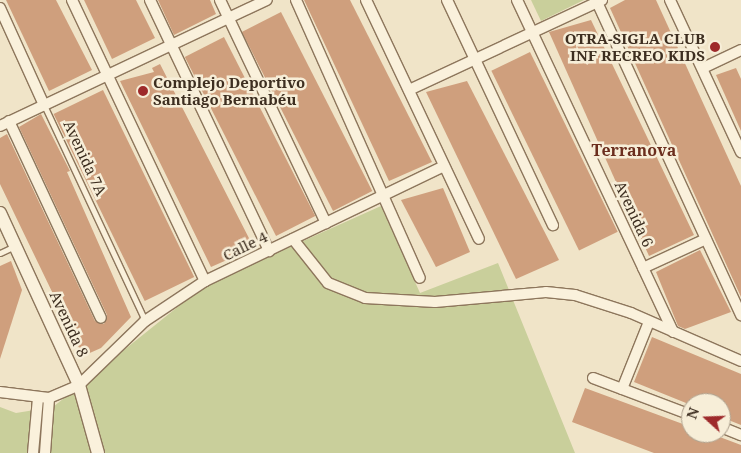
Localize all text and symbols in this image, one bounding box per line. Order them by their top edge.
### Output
place label: OTRA-SIGLA CLUB INF RECREO KIDS [565,29,705,64]
marker: OTRA-SIGLA CLUB INF RECREO KIDS [709,41,721,53]
place label: Complejo Deportivo Santiago Bernabéu [153,73,305,108]
marker: Complejo Deportivo Santiago Bernabéu [137,85,149,97]
street label: Avenida 7A [60,117,110,199]
district label: Terranova [592,140,676,160]
street label: Avenida 6 [611,178,657,250]
street label: Calle 4 [220,228,270,264]
street label: Avenida 8 [46,288,92,360]
north arrow [681,393,731,443]
text: N [682,405,703,421]

